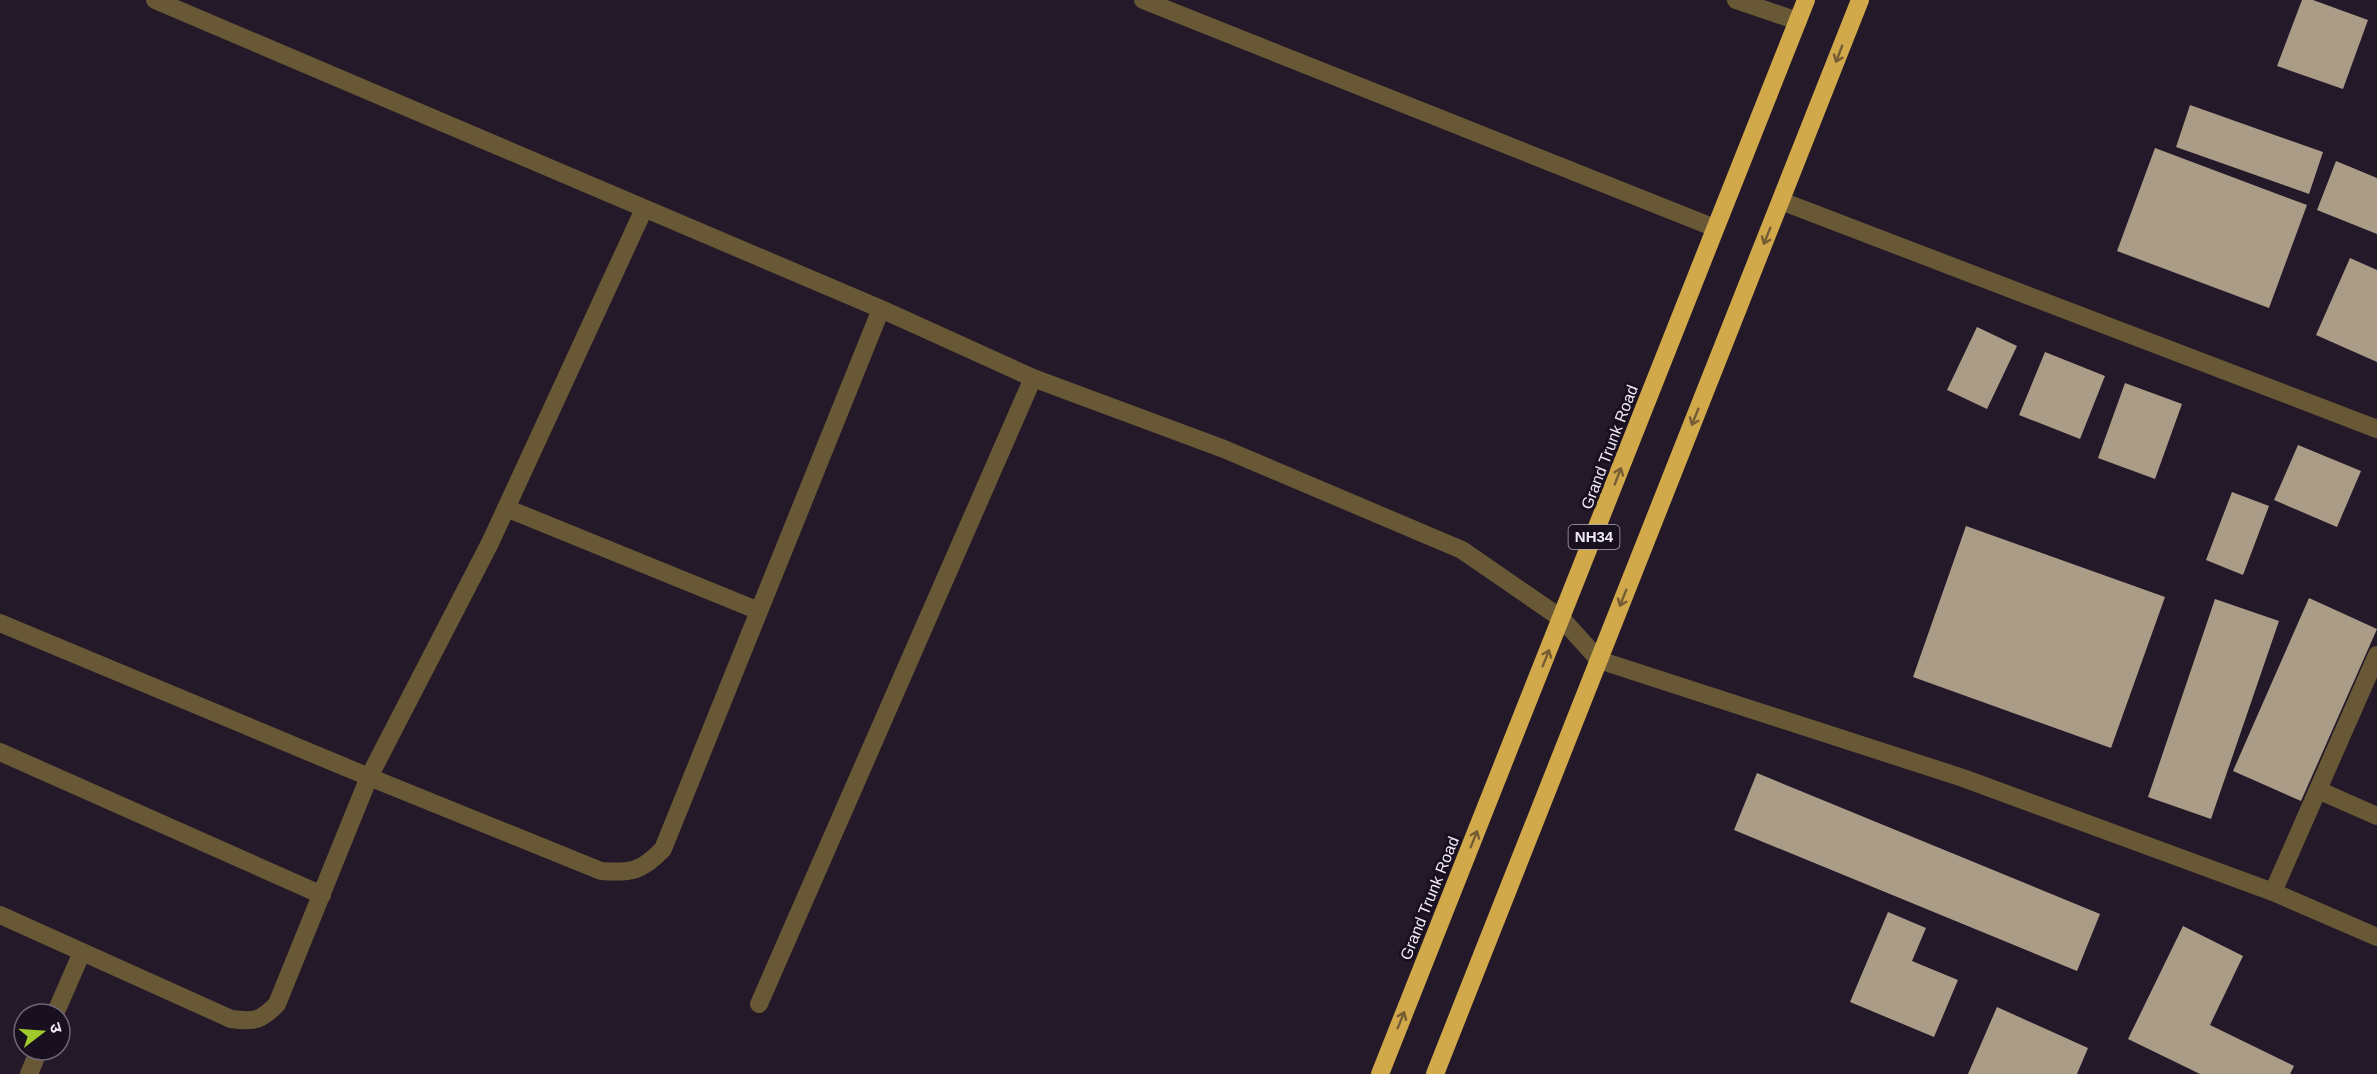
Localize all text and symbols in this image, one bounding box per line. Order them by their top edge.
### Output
one-way arrow [1833,45,1844,63]
one-way arrow [1761,226,1772,245]
street label: Grand Trunk Road [1578,383,1641,512]
one-way arrow [1689,407,1700,426]
one-way arrow [1613,467,1624,486]
road number: NH34 [1568,525,1620,549]
one-way arrow [1617,589,1628,607]
one-way arrow [1541,649,1552,667]
one-way arrow [1469,830,1480,848]
street label: Grand Trunk Road [1397,834,1462,962]
north arrow [12,1002,72,1062]
one-way arrow [1397,1011,1408,1029]
text: उ [46,1021,66,1035]

